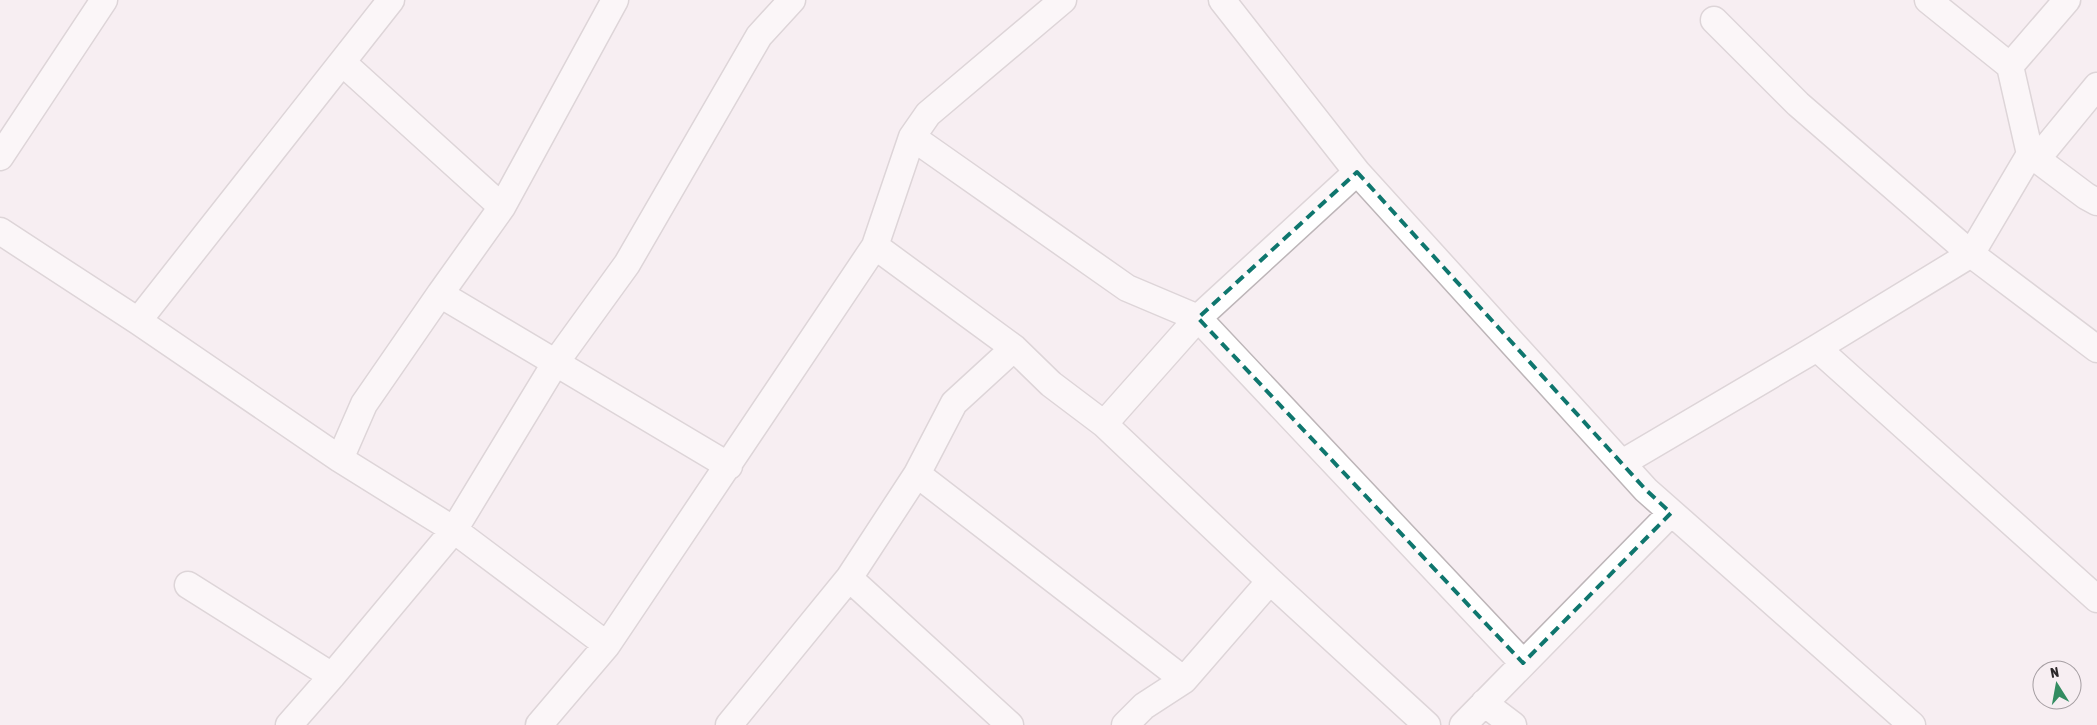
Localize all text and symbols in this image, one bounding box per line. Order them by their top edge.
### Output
north arrow [2032,660,2082,710]
text: N [2049,664,2060,681]

